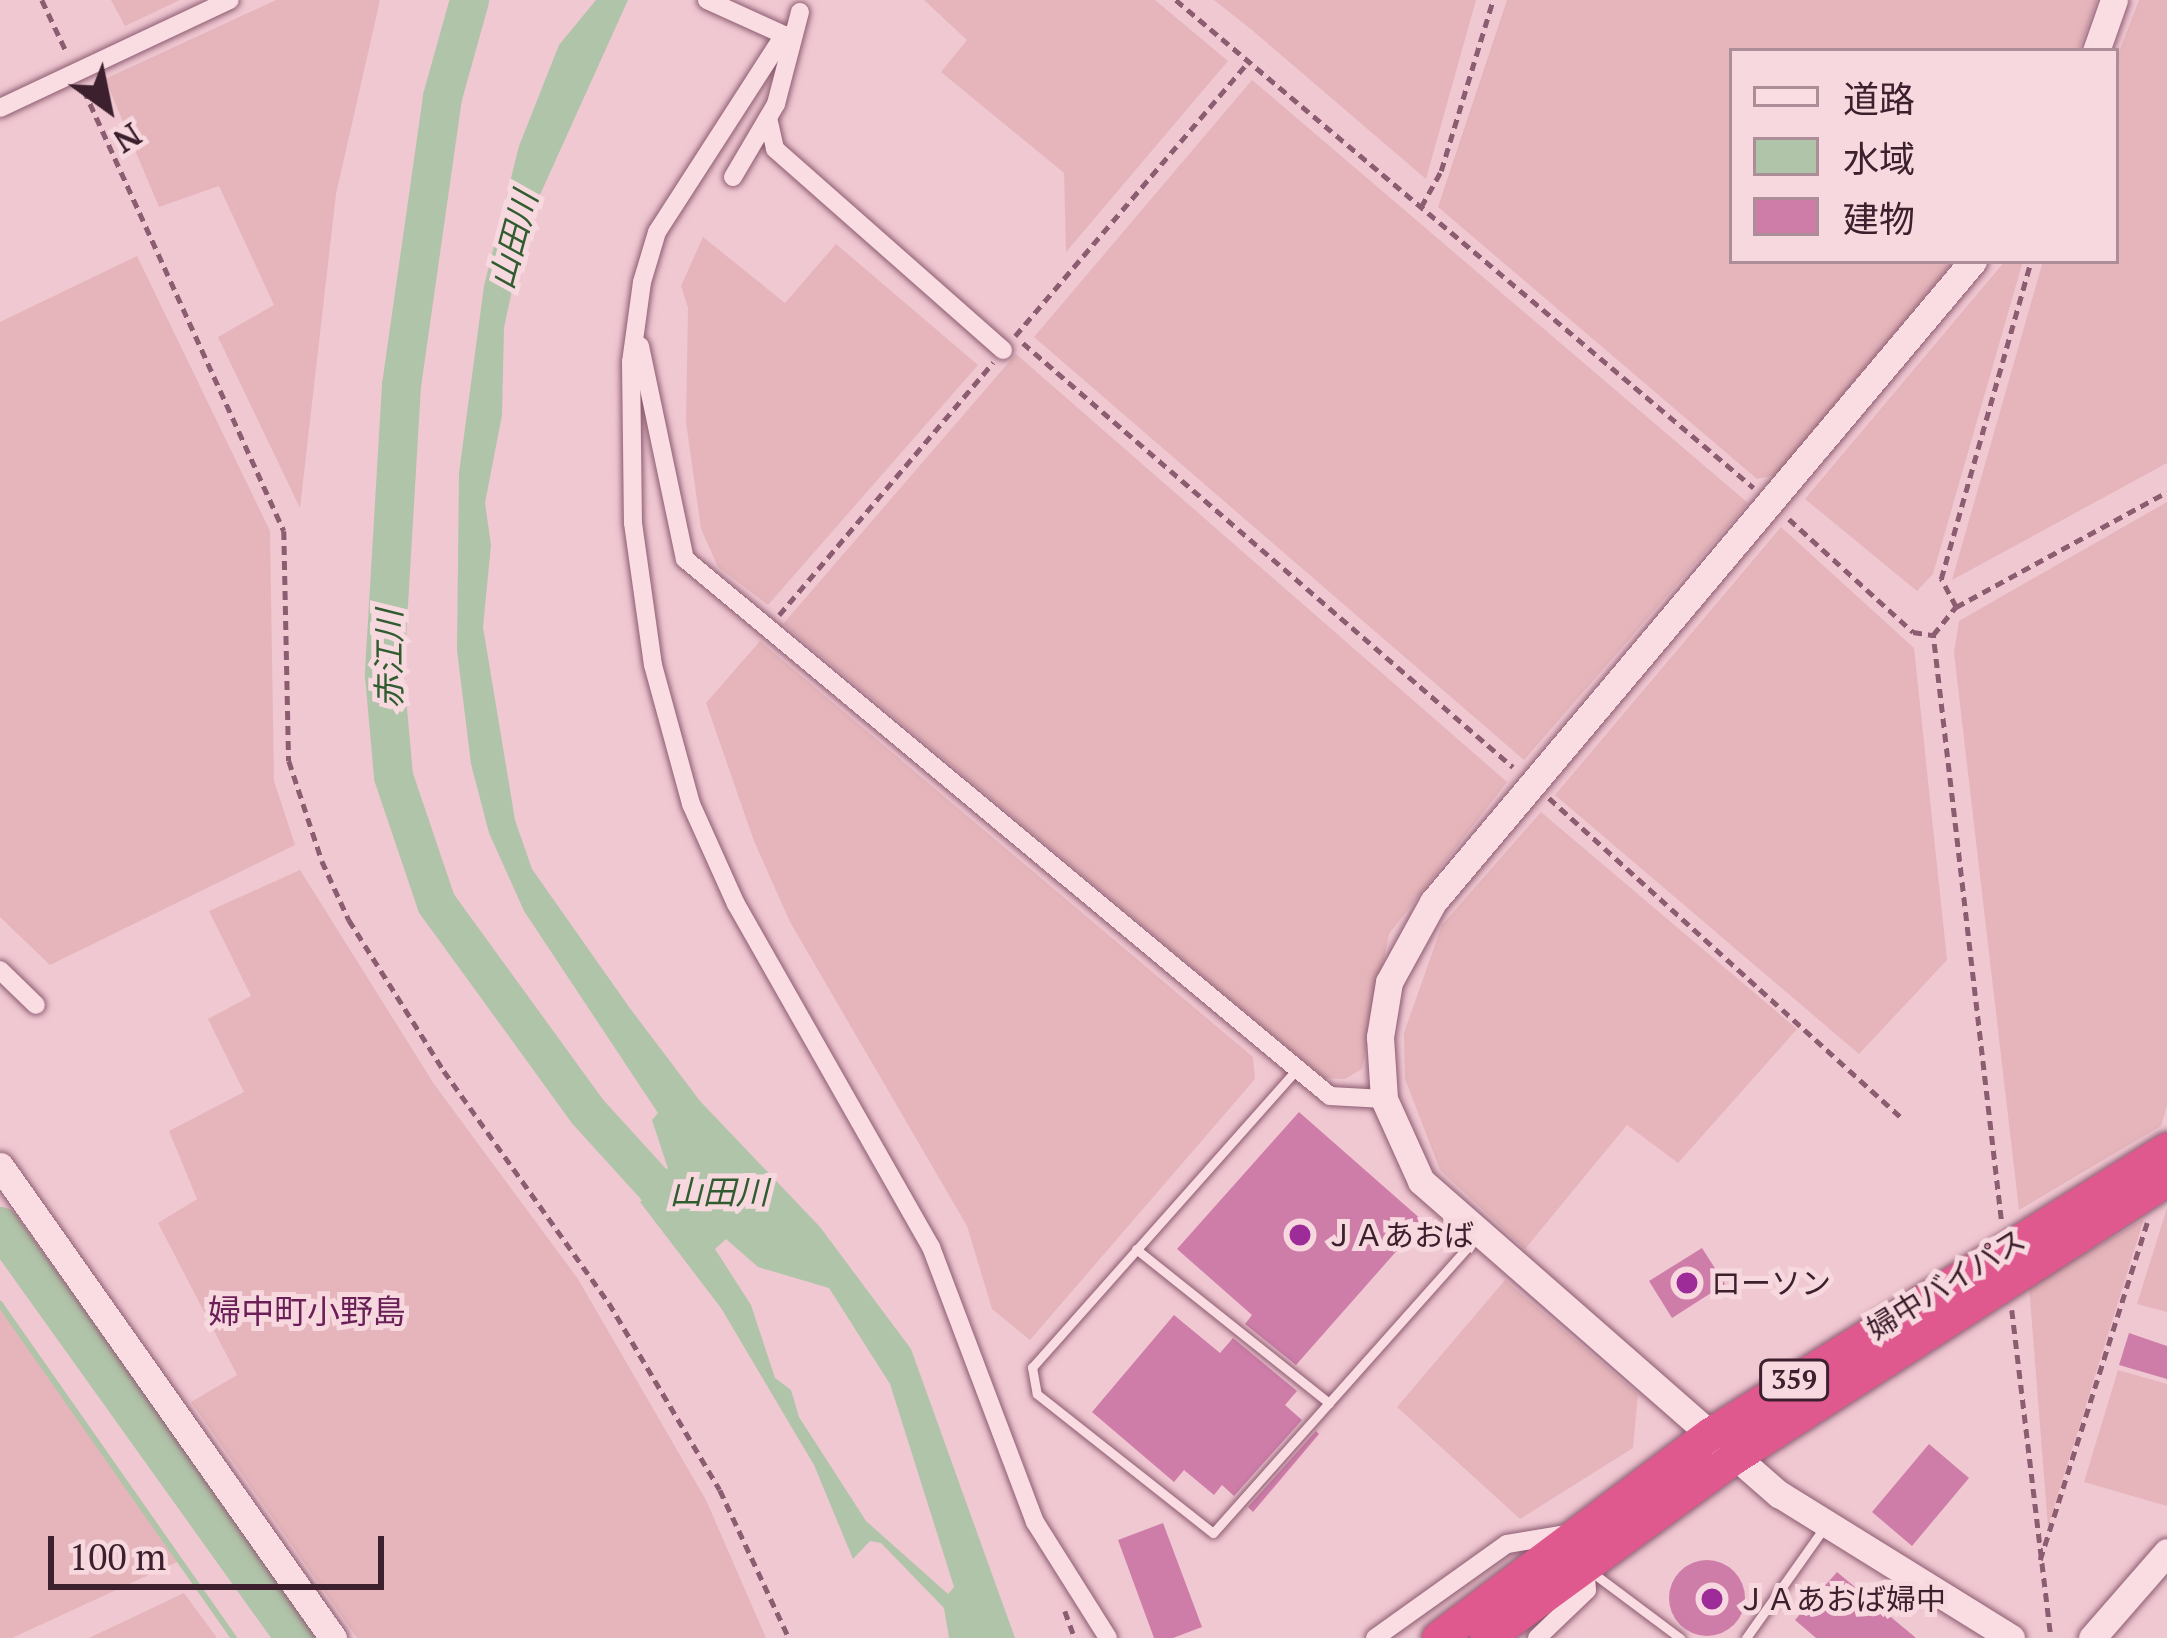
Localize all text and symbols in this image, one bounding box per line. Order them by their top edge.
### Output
north arrow [48,48,168,168]
legend [1729,48,2119,264]
text: 道路 [1843,75,1915,122]
text: N [106,114,150,163]
text: 水域 [1843,135,1915,182]
water label: 山田川 [481,187,545,293]
text: 建物 [1843,195,1915,242]
water label: 赤江川 [369,610,409,708]
water label: 山田川 [670,1172,768,1212]
place label: ＪＡあおば [1324,1217,1474,1253]
street label: 婦中バイパス [1860,1221,2032,1347]
marker: ＪＡあおば [1287,1222,1313,1248]
place label: ローソン [1711,1265,1831,1301]
marker: ローソン [1674,1270,1700,1296]
district label: 婦中町小野島 [208,1291,406,1331]
road number: 359 [1758,1359,1830,1401]
scale bar [54,1512,390,1586]
text: 100 m [69,1533,166,1580]
place label: ＪＡあおば婦中 [1736,1581,1946,1617]
marker: ＪＡあおば婦中 [1699,1586,1725,1612]

